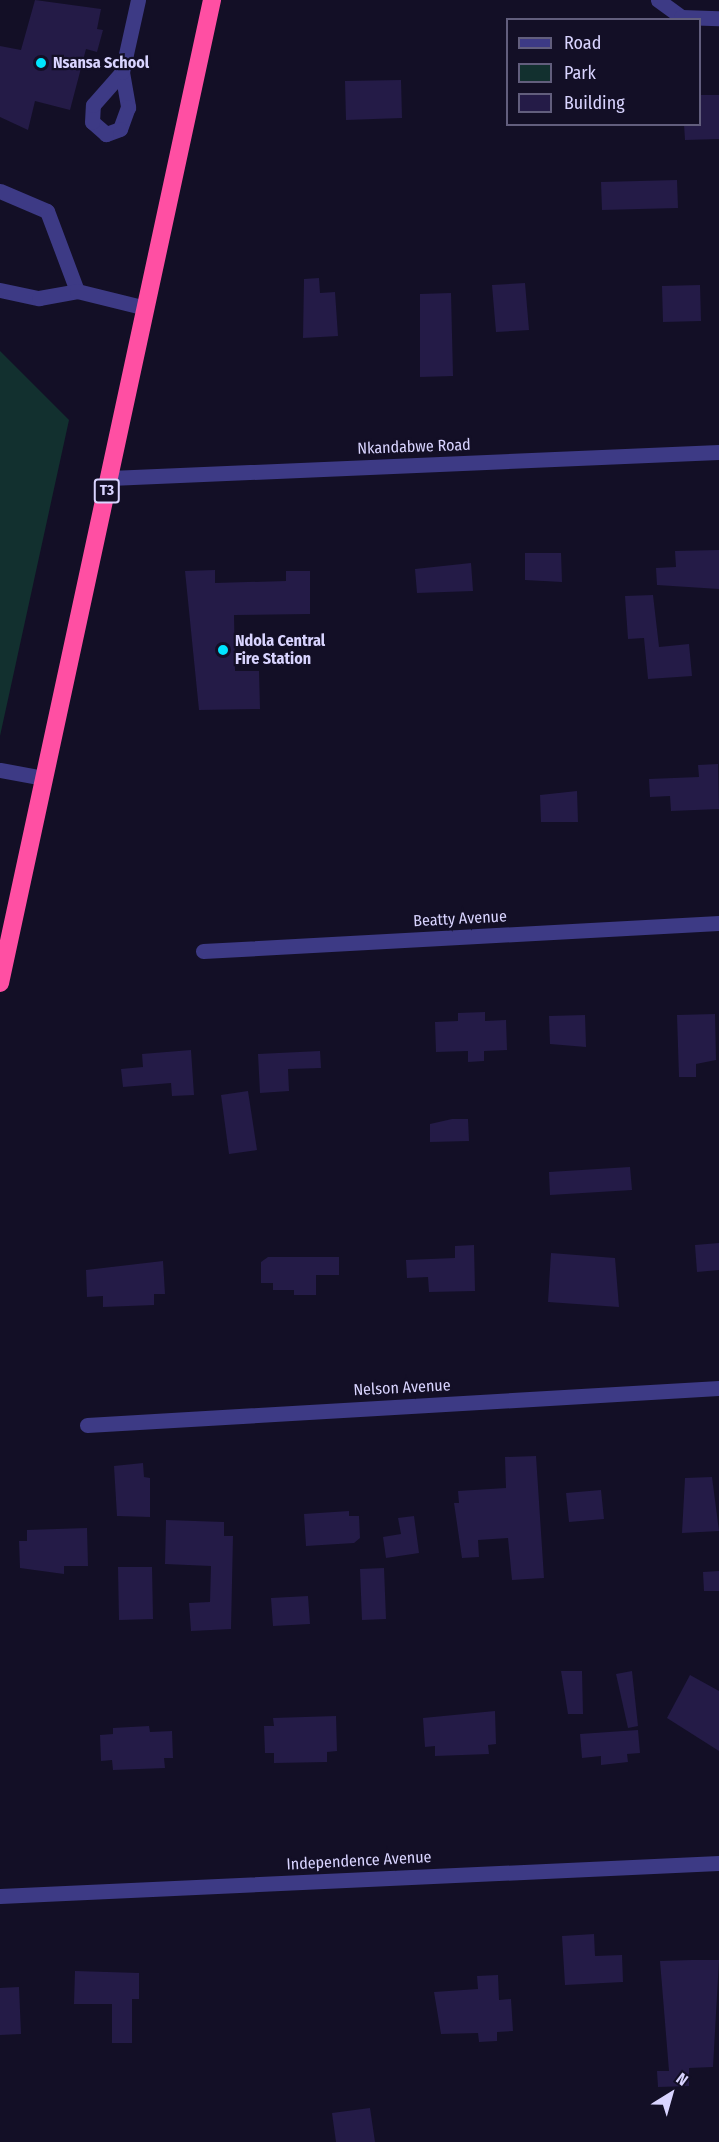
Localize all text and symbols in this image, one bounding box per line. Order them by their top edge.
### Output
legend [506,18,701,126]
text: Road [564,32,601,54]
place label: Nsansa School [53,53,149,73]
marker: Nsansa School [34,56,48,70]
text: Park [564,62,596,84]
text: Building [564,92,625,114]
street label: Nkandabwe Road [357,435,471,459]
road number: T3 [94,479,120,503]
place label: Ndola Central Fire Station [235,631,325,669]
marker: Ndola Central Fire Station [216,643,230,657]
street label: Beatty Avenue [413,907,507,931]
street label: Nelson Avenue [353,1376,451,1400]
street label: Independence Avenue [286,1848,432,1874]
north arrow [641,2064,701,2124]
text: N [673,2069,692,2090]

